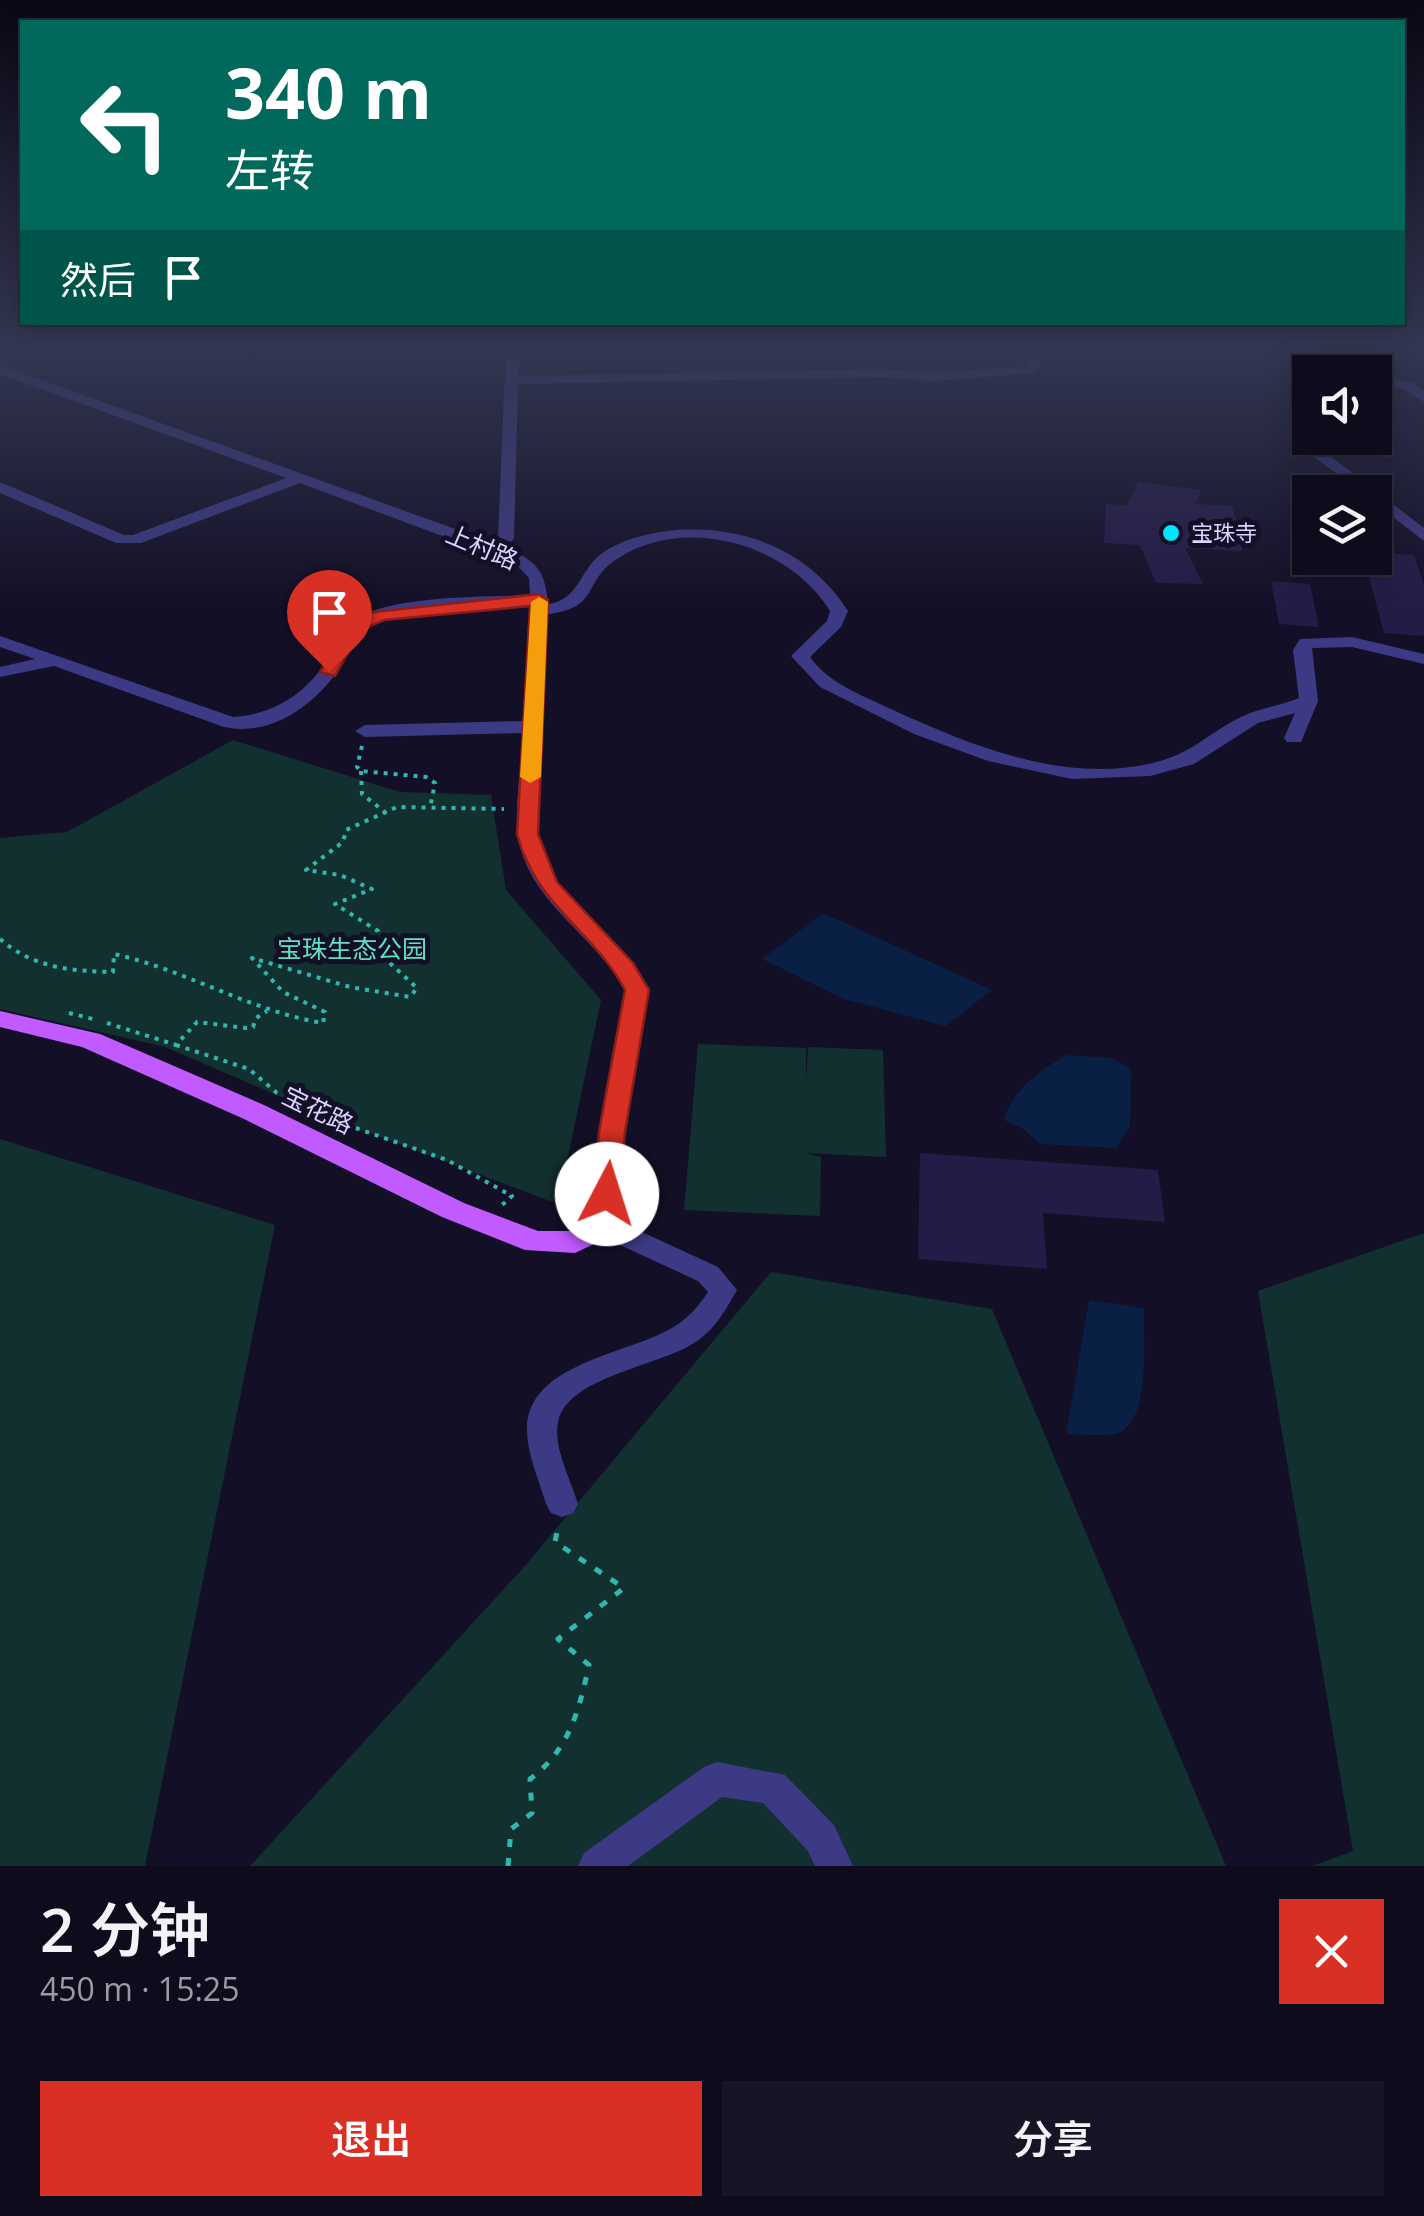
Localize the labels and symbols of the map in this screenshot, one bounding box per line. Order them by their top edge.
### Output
street label: 上村路 [441,516,524,576]
place label: 宝珠寺 [1191,517,1257,547]
marker: 宝珠寺 [1160,522,1182,544]
pin [287,570,372,673]
park label: 宝珠生态公园 [277,931,427,965]
street label: 宝花路 [277,1077,360,1141]
position arrow [555,1142,659,1246]

